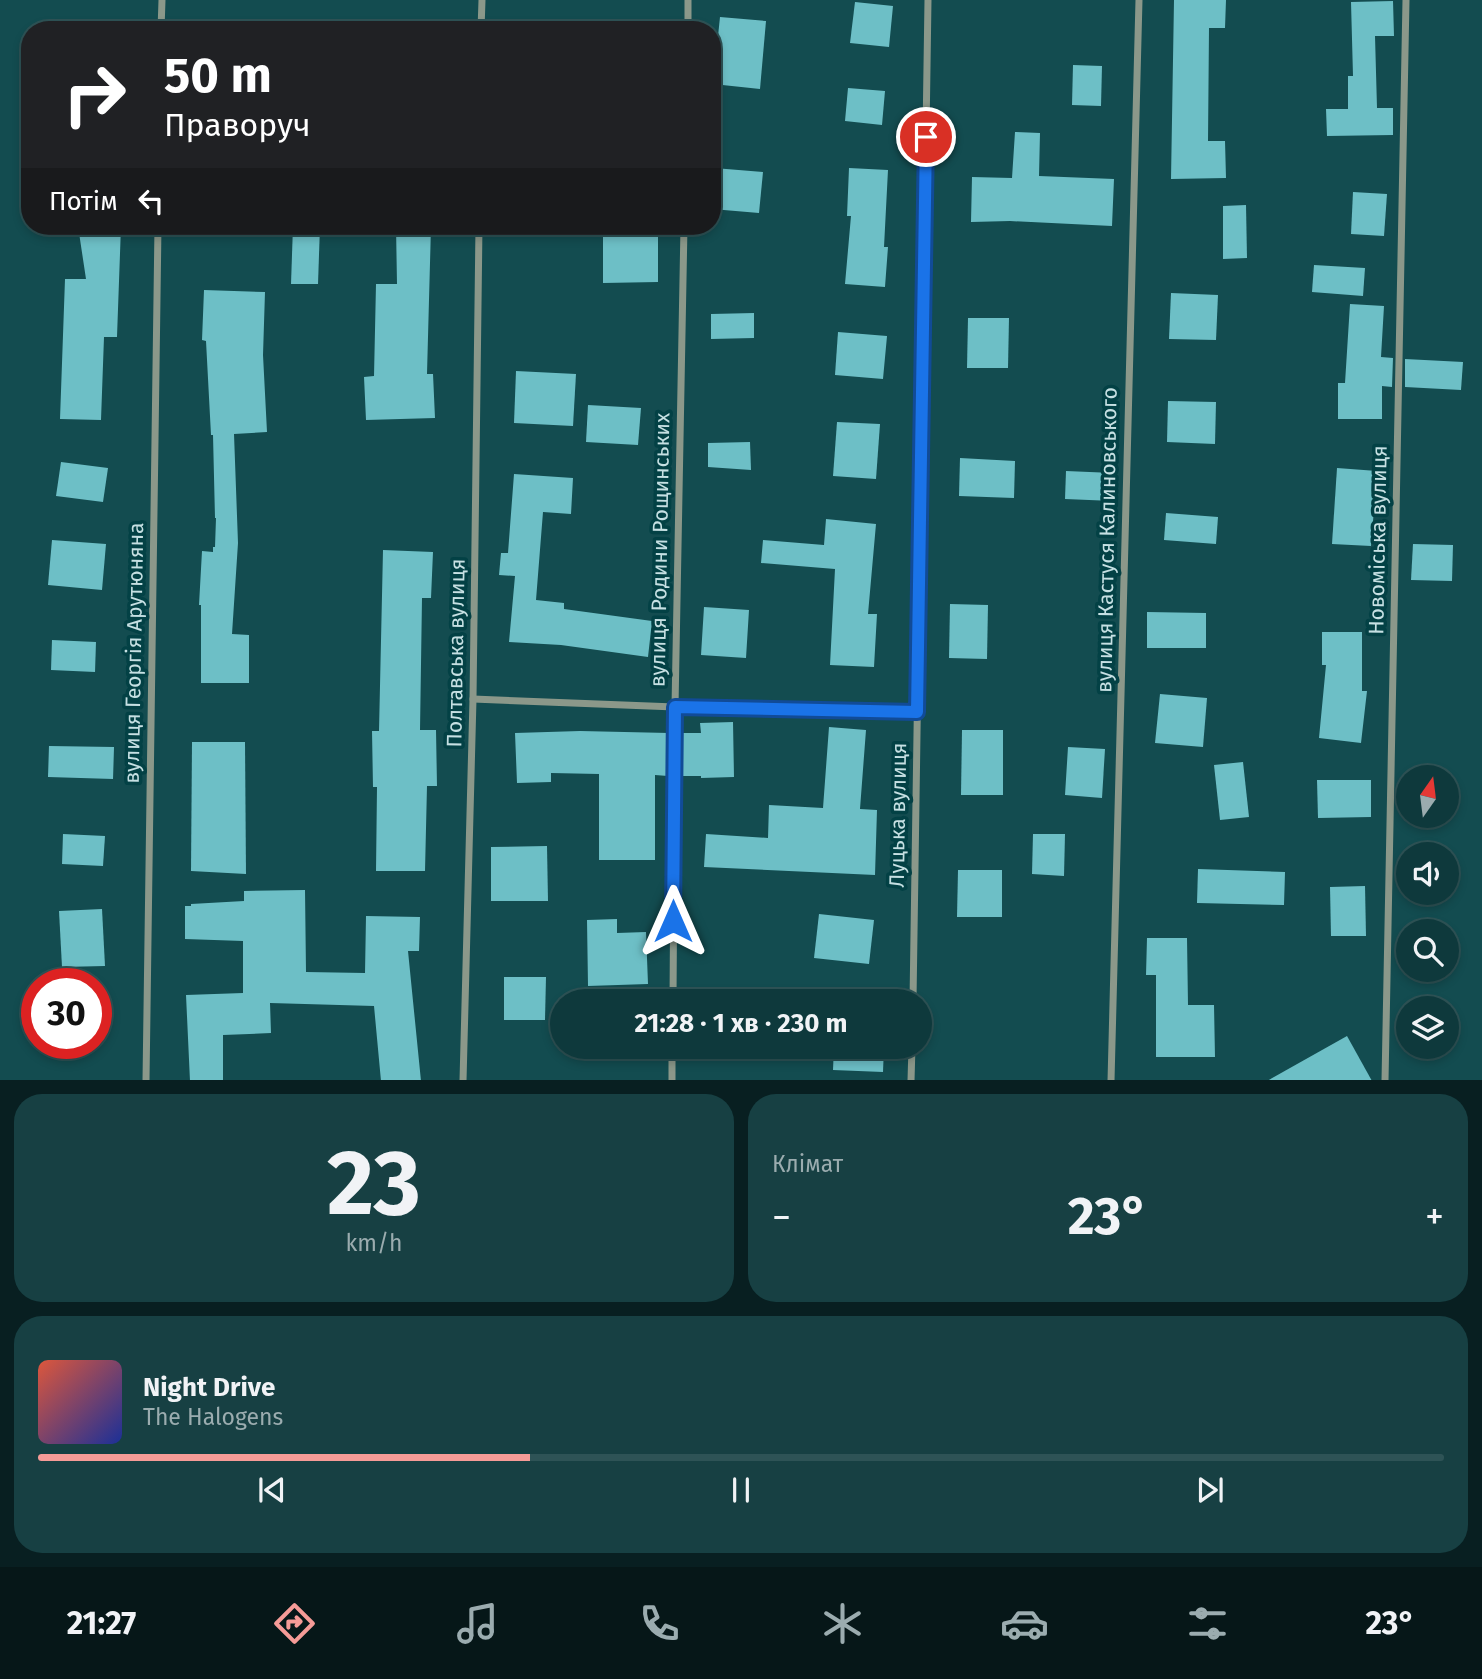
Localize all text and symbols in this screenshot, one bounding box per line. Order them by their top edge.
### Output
text: 50 m [164,46,272,105]
icon: right [49,49,140,140]
text: Праворуч [164,106,311,144]
pin [896,107,956,167]
icon: arrive [907,118,945,156]
icon: left [132,182,170,220]
text: Потім [49,186,118,217]
street label: вулиця Кастуся Калиновського [1091,387,1123,693]
street label: вулиця Родини Рощинських [645,412,675,687]
street label: Новоміська вулиця [1363,445,1393,635]
street label: вулиця Георгія Арутюняна [119,522,149,784]
street label: Полтавська вулиця [441,558,471,748]
street label: Луцька вулиця [884,742,912,888]
north arrow [1396,765,1460,828]
map controls [1396,765,1459,1059]
button: sound [1396,842,1459,905]
position arrow [636,884,710,958]
button: search [1396,919,1459,982]
speed limit sign: 30 [21,968,112,1059]
button: layers [1396,996,1459,1059]
text: 21:28 · 1 хв · 230 m [634,1008,848,1039]
text: 23 [327,1129,421,1238]
text: Клімат [772,1150,843,1178]
text: 23° [1068,1185,1148,1248]
text: − [772,1194,791,1240]
text: + [1425,1194,1444,1240]
text: km/h [346,1229,402,1257]
text: Night Drive [143,1372,275,1403]
text: The Halogens [143,1403,283,1431]
icon: previous [253,1471,291,1509]
icon: pause [722,1471,760,1509]
icon: next [1191,1471,1229,1509]
icon: directions [270,1599,319,1648]
icon: music [453,1599,502,1648]
icon: phone [635,1599,684,1648]
icon: climate [818,1599,867,1648]
icon: car [1000,1599,1049,1648]
icon: filters [1183,1599,1232,1648]
text: 21:27 [67,1604,136,1642]
text: 23° [1365,1604,1415,1642]

